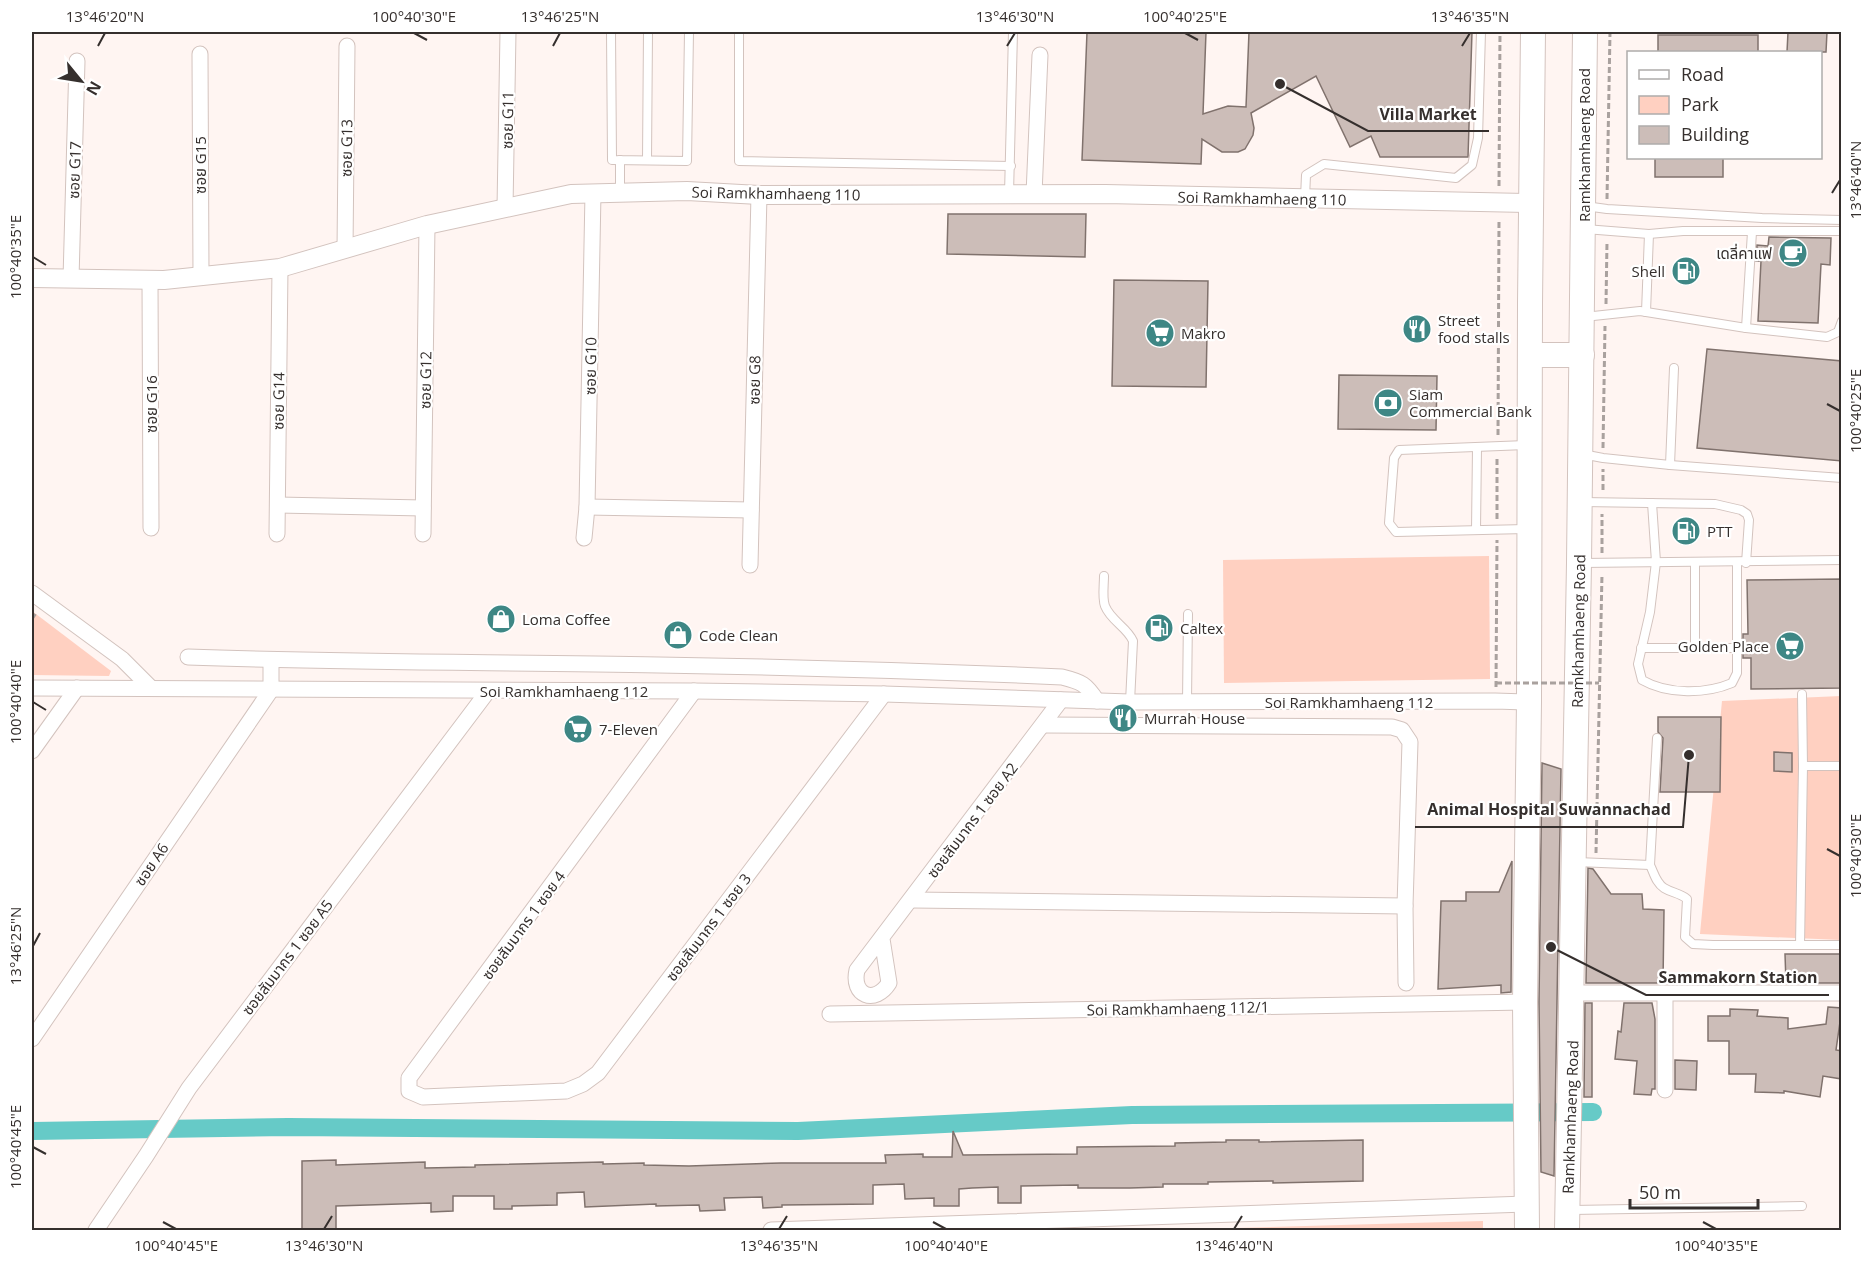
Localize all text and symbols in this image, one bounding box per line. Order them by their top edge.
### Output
text: 13°46'20"N [66,6,144,26]
text: 100°40'30"E [372,6,456,26]
text: 13°46'25"N [521,6,599,26]
text: 13°46'30"N [976,6,1054,26]
text: 100°40'25"E [1143,6,1227,26]
text: 13°46'35"N [1431,6,1509,26]
north arrow [51,51,111,111]
legend [1627,51,1822,159]
text: Road [1681,62,1724,86]
street label: Ramkhamhaeng Road [1574,68,1594,222]
text: N [81,77,107,100]
street label: ซอย G11 [496,91,518,149]
text: Park [1681,92,1719,116]
callout: Villa Market [1368,97,1489,131]
text: Villa Market [1379,103,1477,125]
street label: ซอย G13 [335,119,357,177]
text: Building [1681,122,1749,146]
street label: ซอย G15 [190,136,210,194]
street label: ซอย G17 [63,141,85,199]
text: 13°46'40"N [1845,141,1865,219]
street label: Soi Ramkhamhaeng 110 [692,182,860,204]
street label: Soi Ramkhamhaeng 110 [1178,187,1346,209]
text: 100°40'35"E [5,215,25,299]
cafe icon: เดลี่คาแฟ [1777,237,1809,269]
place label: เดลี่คาแฟ [1716,243,1772,263]
fuel station icon: Shell [1670,255,1702,287]
place label: Shell [1632,261,1665,281]
place label: Street food stalls [1438,310,1510,347]
restaurant icon: Street food stalls [1401,313,1433,345]
supermarket icon: Makro [1144,317,1176,349]
place label: Makro [1181,323,1226,343]
street label: ซอย G10 [579,337,601,395]
street label: ซอย G12 [414,351,436,409]
street label: ซอย G8 [744,355,764,405]
text: 100°40'25"E [1845,369,1865,453]
street label: ซอย G14 [267,372,289,430]
street label: ซอย G16 [141,375,161,433]
place label: Siam Commercial Bank [1409,384,1532,421]
bank icon: Siam Commercial Bank [1372,387,1404,419]
fuel station icon: PTT [1670,515,1702,547]
place label: PTT [1707,521,1733,541]
street label: Ramkhamhaeng Road [1567,554,1589,708]
shop icon: Loma Coffee [485,603,517,635]
place label: Loma Coffee [522,609,610,629]
fuel station icon: Caltex [1143,612,1175,644]
place label: Caltex [1180,618,1223,638]
shop icon: Code Clean [662,619,694,651]
place label: Code Clean [699,625,778,645]
supermarket icon: Golden Place [1774,630,1806,662]
place label: Golden Place [1678,636,1769,656]
text: 100°40'40"E [5,660,25,744]
street label: Soi Ramkhamhaeng 112 [480,681,648,701]
street label: Soi Ramkhamhaeng 112 [1265,692,1433,712]
restaurant icon: Murrah House [1107,702,1139,734]
place label: Murrah House [1144,708,1245,728]
supermarket icon: 7-Eleven [562,713,594,745]
place label: 7-Eleven [599,719,658,739]
street label: ซอยสัมมากร 1 ซอย A2 [922,758,1022,882]
callout: Animal Hospital Suwannachad [1415,793,1683,827]
text: Animal Hospital Suwannachad [1427,798,1671,820]
text: 100°40'30"E [1845,814,1865,898]
street label: ซอย A6 [129,839,173,889]
street label: ซอยสัมมากร 1 ซอย 4 [477,866,570,983]
street label: ซอยสัมมากร 1 ซอย 3 [661,869,755,985]
street label: ซอยสัมมากร 1 ซอย A5 [237,895,337,1019]
text: 13°46'25"N [5,907,25,985]
callout: Sammakorn Station [1646,961,1829,995]
text: Sammakorn Station [1659,966,1818,988]
street label: Soi Ramkhamhaeng 112/1 [1086,996,1270,1020]
street label: Ramkhamhaeng Road [1557,1040,1583,1194]
text: 100°40'45"E [5,1105,25,1189]
scale bar [1630,1172,1758,1210]
text: 50 m [1639,1180,1681,1204]
text: 100°40'45"E [134,1235,218,1255]
text: 13°46'30"N [285,1235,363,1255]
text: 13°46'35"N [740,1235,818,1255]
text: 100°40'40"E [904,1235,988,1255]
text: 13°46'40"N [1195,1235,1273,1255]
text: 100°40'35"E [1674,1235,1758,1255]

